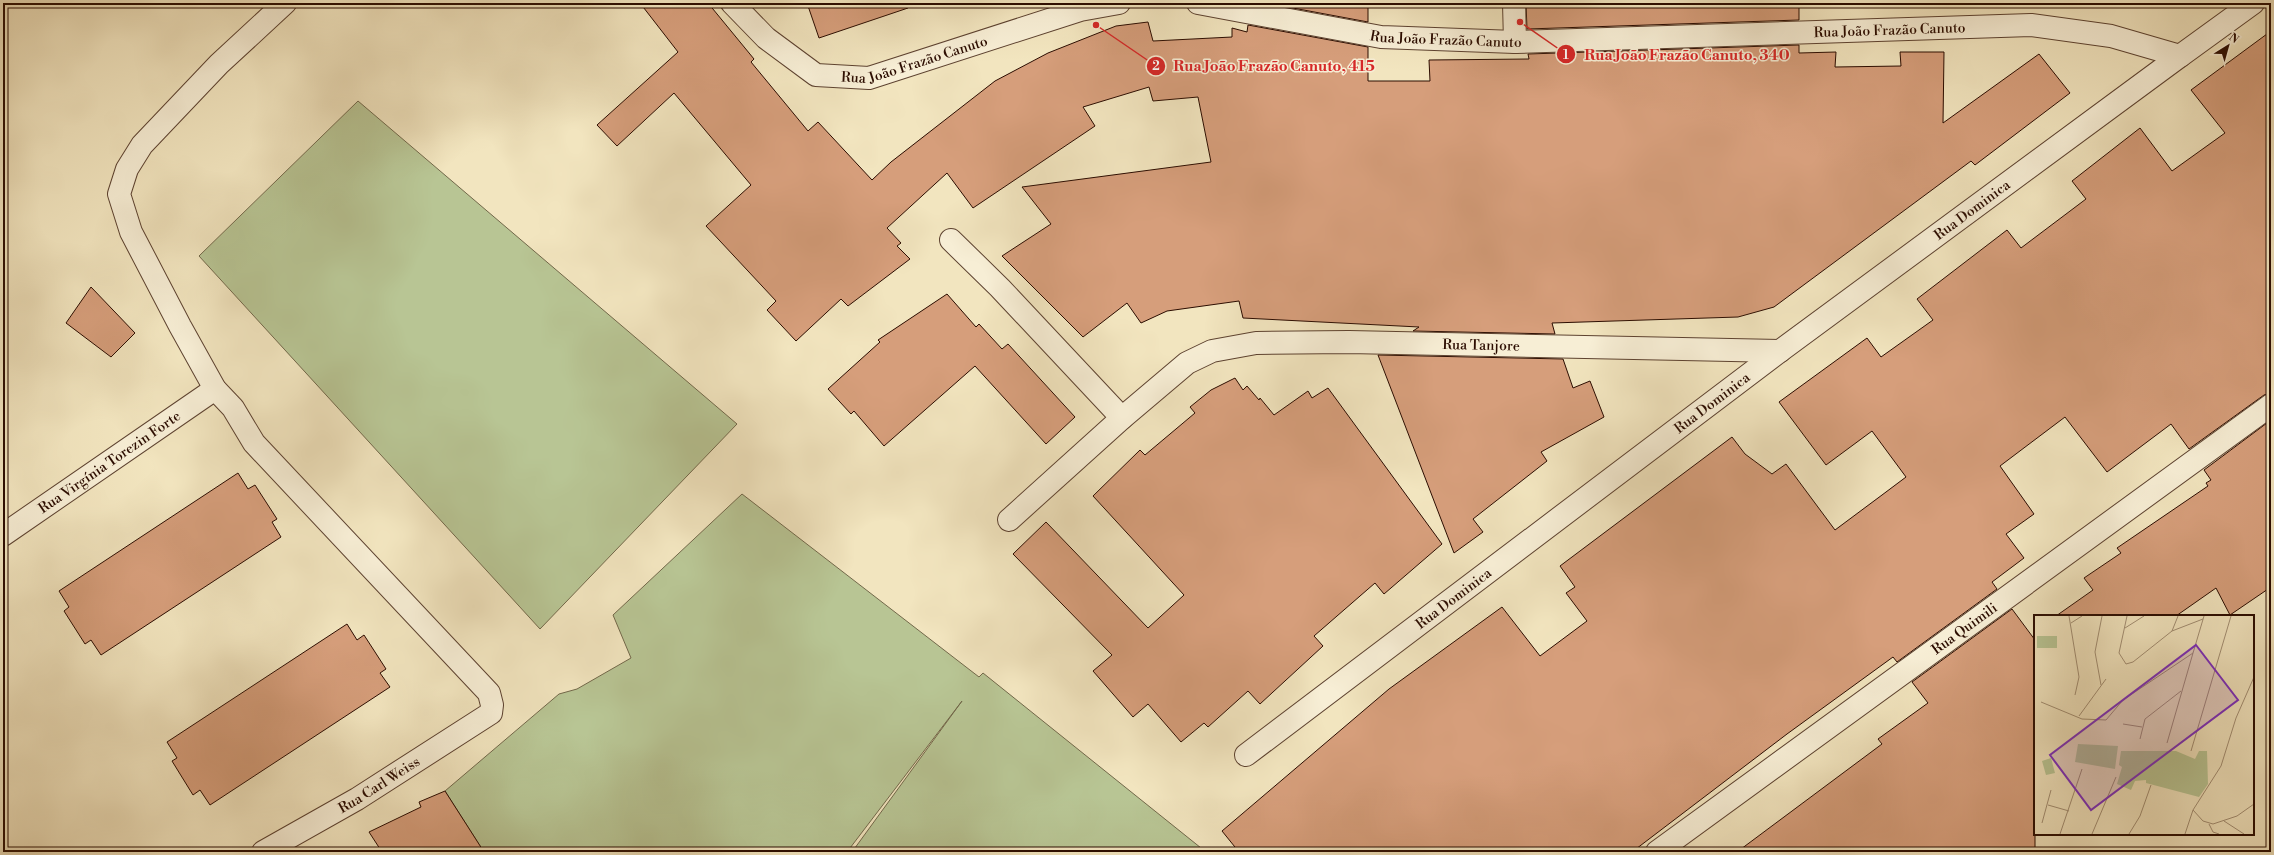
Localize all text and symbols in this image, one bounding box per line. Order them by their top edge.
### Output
street label: Rua João Frazão Canuto [1813,19,1966,42]
north arrow [2208,26,2248,66]
street label: Rua João Frazão Canuto [1368,27,1522,52]
text: N [2226,31,2241,47]
street label: Rua João Frazão Canuto [840,32,990,88]
callout: Rua João Frazão Canuto, 340 [1556,41,1798,68]
text: Rua João Frazão Canuto, 340 [1584,46,1790,65]
text: 1 [1563,48,1569,63]
callout: Rua João Frazão Canuto, 415 [1146,52,1383,79]
text: Rua João Frazão Canuto, 415 [1173,57,1375,76]
text: 2 [1152,59,1160,74]
street label: Rua Dominica [1931,176,2015,244]
street label: Rua Tanjore [1442,336,1520,356]
street label: Rua Dominica [1671,368,1755,438]
street label: Rua Virgínia Torezin Forte [35,407,184,518]
street label: Rua Dominica [1412,564,1496,633]
street label: Rua Quimili [1928,599,2001,659]
inset map [2034,615,2254,835]
street label: Rua Carl Weiss [335,753,424,818]

